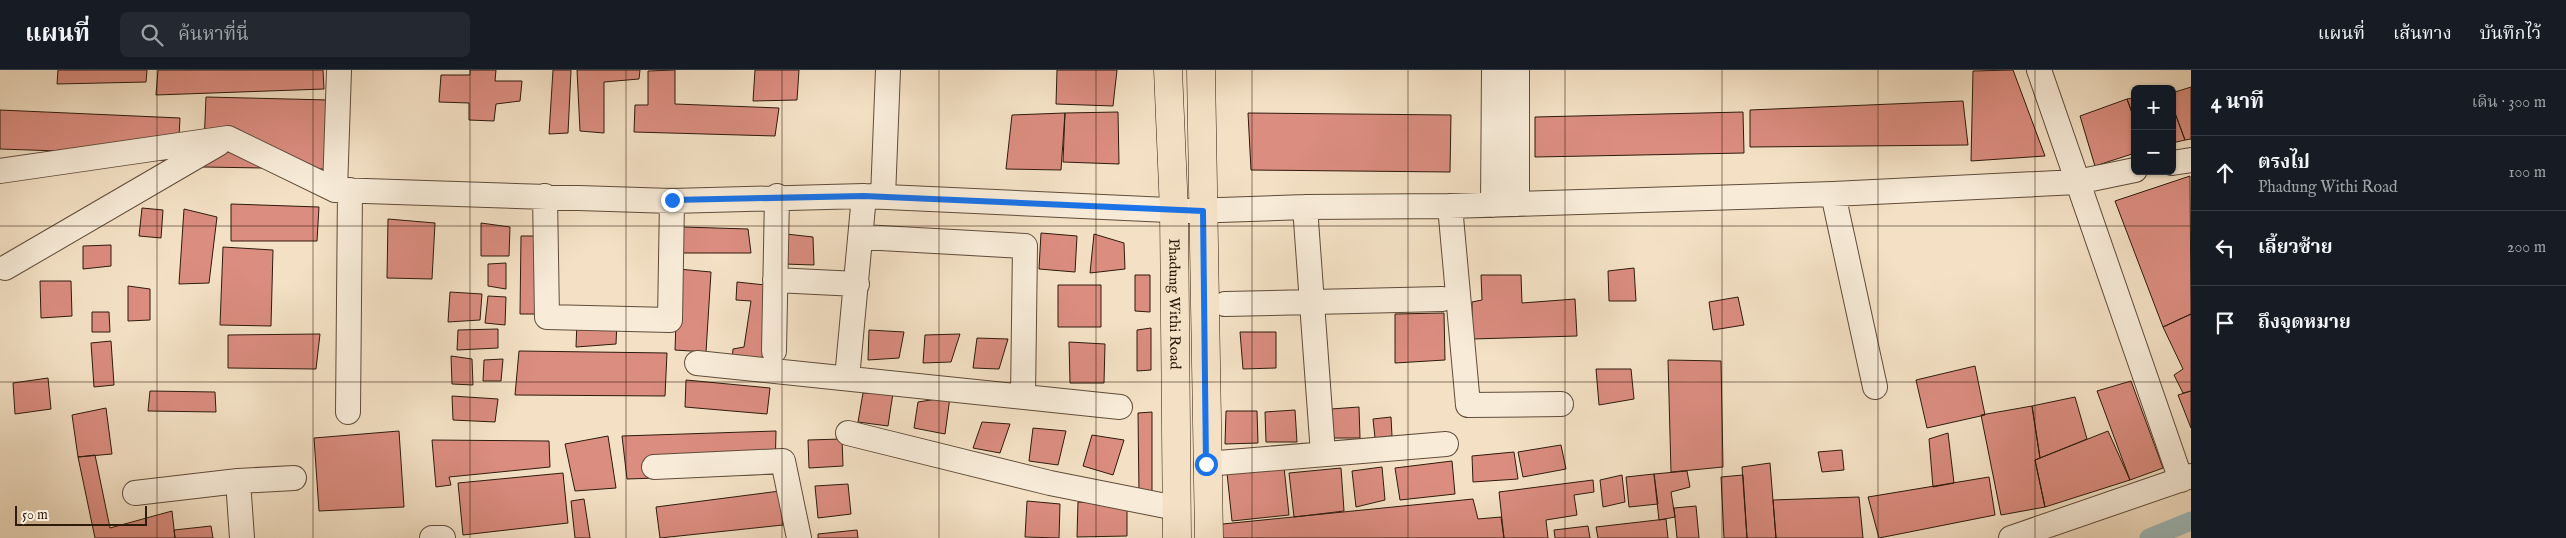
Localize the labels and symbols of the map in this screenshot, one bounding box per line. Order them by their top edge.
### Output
route end [661,189,684,212]
street label: Phadung Withi Road [1165,238,1185,370]
route start [1195,453,1218,476]
scale bar [15,503,148,526]

